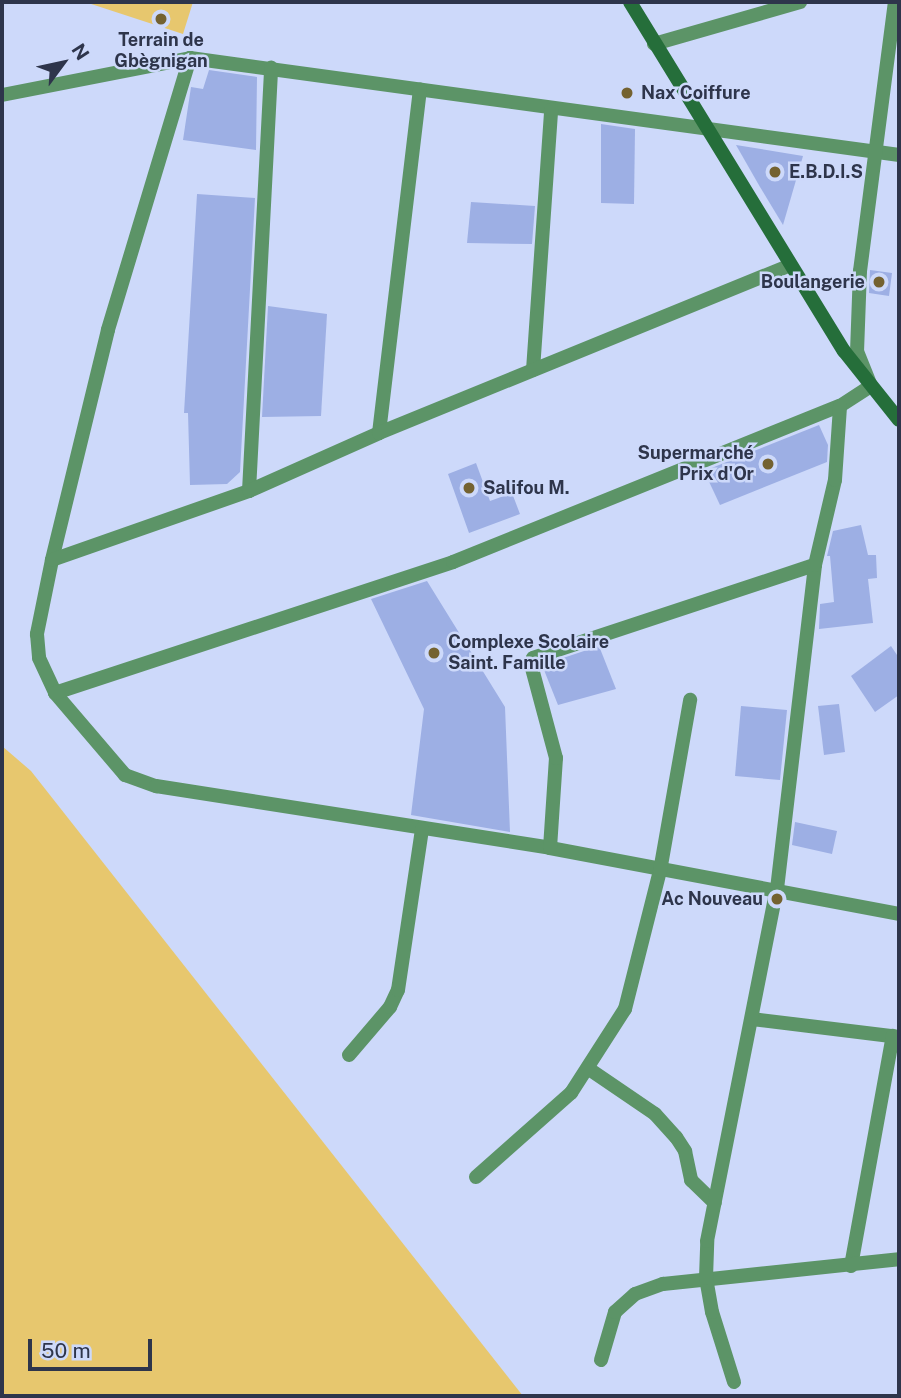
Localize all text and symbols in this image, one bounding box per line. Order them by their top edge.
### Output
marker: Terrain de Gbègnigan [153,11,169,27]
north arrow [28,28,98,98]
place label: Terrain de Gbègnigan [114,30,208,72]
text: N [67,39,94,64]
place label: Nax Coiffure [641,82,751,104]
marker: Nax Coiffure [619,85,635,101]
place label: E.B.D.I.S [789,161,863,183]
marker: E.B.D.I.S [767,164,783,180]
place label: Boulangerie [761,271,865,293]
marker: Boulangerie [871,274,887,290]
place label: Supermarché Prix d'Or [638,443,754,486]
marker: Supermarché Prix d'Or [760,456,776,472]
place label: Salifou M. [483,477,570,499]
marker: Salifou M. [461,480,477,496]
place label: Complexe Scolaire Saint. Famille [448,632,609,674]
marker: Complexe Scolaire Saint. Famille [426,645,442,661]
place label: Ac Nouveau [661,888,763,910]
marker: Ac Nouveau [769,891,785,907]
scale bar [32,1324,156,1368]
text: 50 m [41,1338,91,1363]

